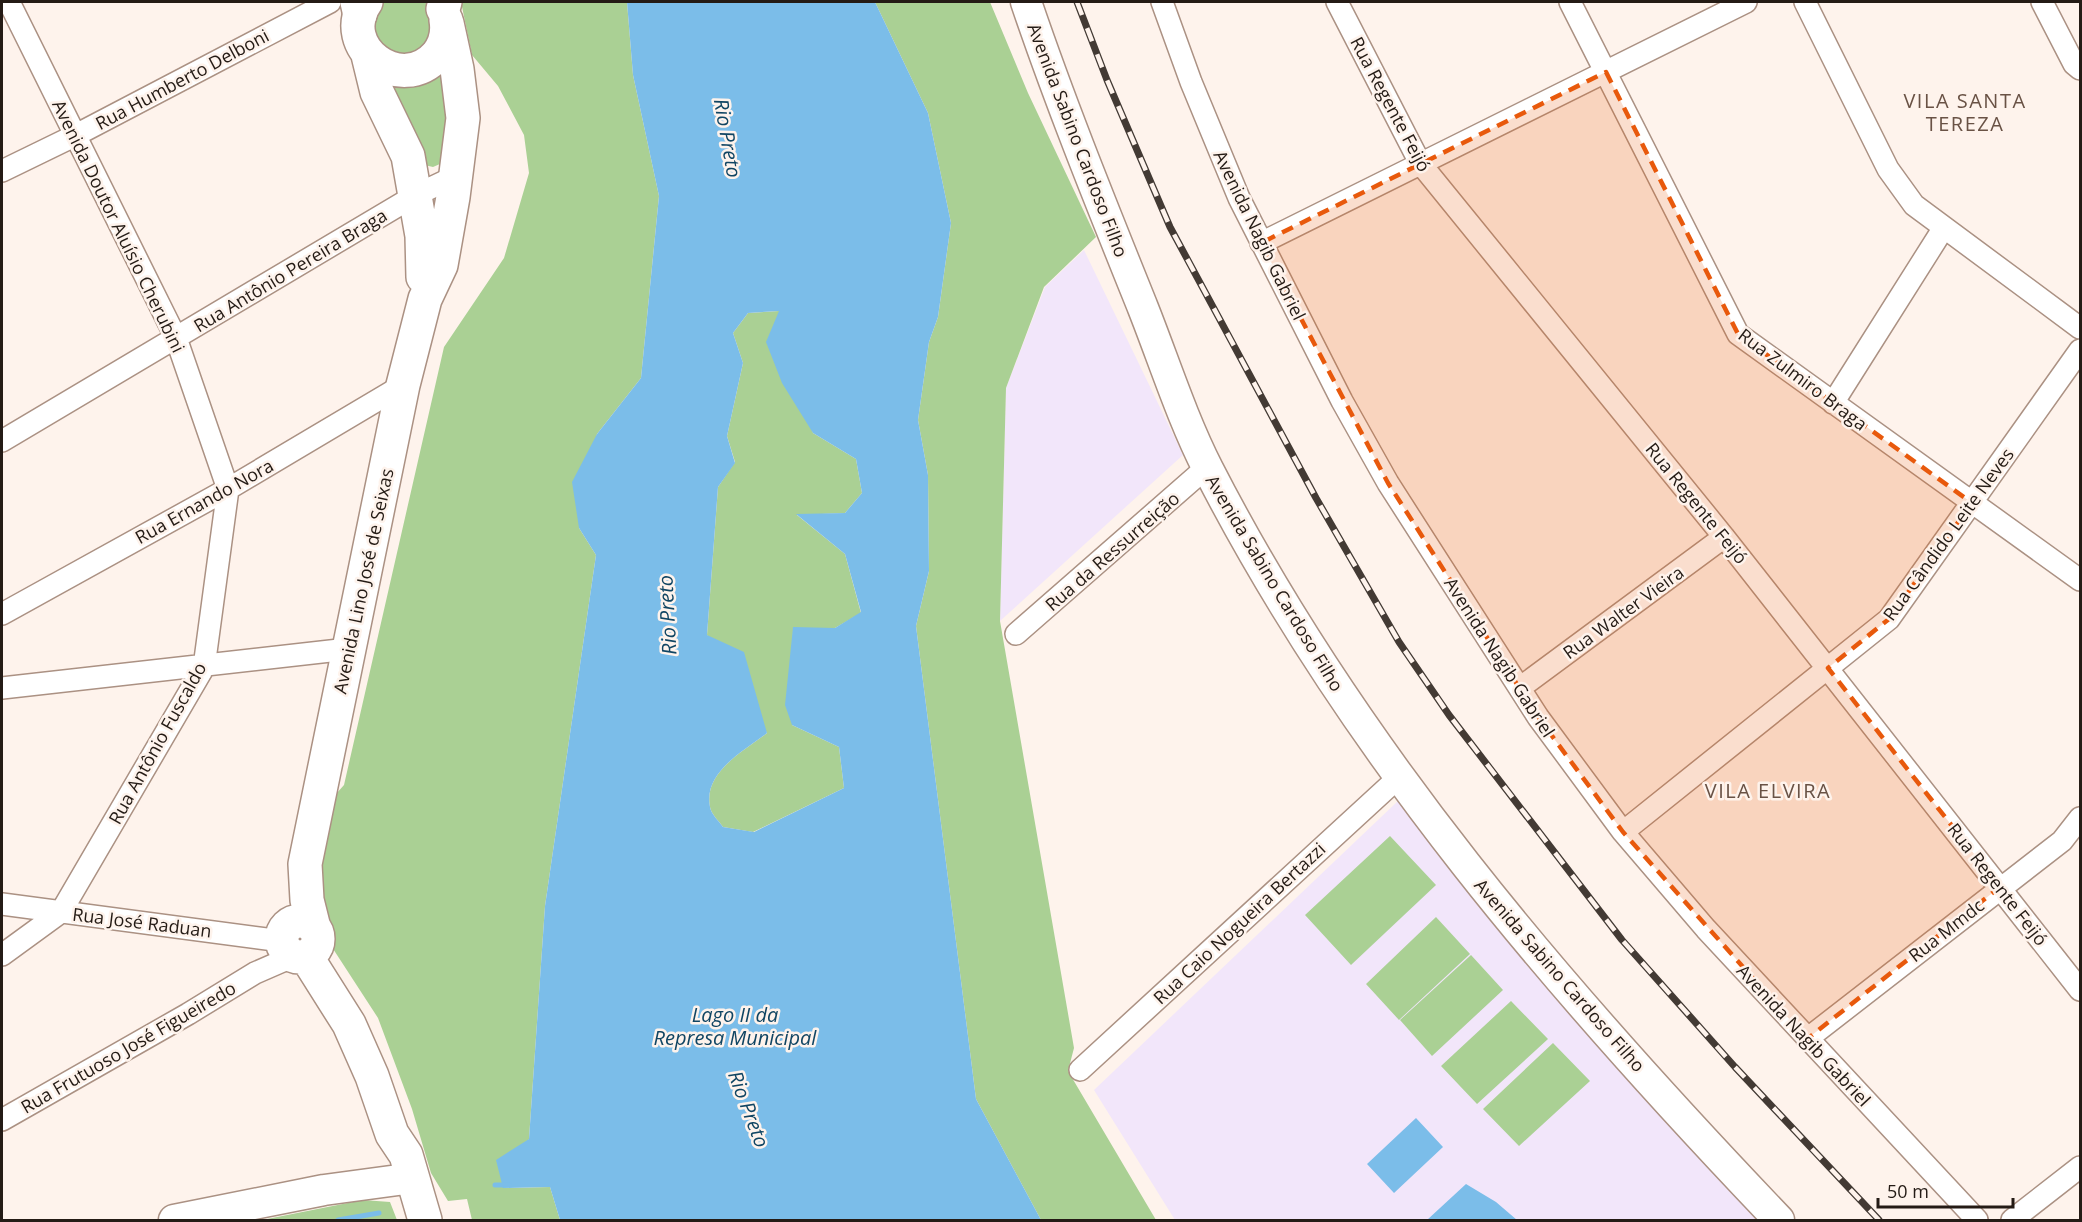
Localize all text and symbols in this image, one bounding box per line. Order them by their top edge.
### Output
street label: Avenida Sabino Cardoso Filho [1022,20,1134,260]
street label: Rua Humberto Delboni [91,23,273,135]
street label: Rua Regente Feijó [1345,32,1437,176]
district label: VILA SANTA TEREZA [1903,87,2027,137]
street label: Avenida Doutor Aluísio Cherubini [47,96,191,356]
water label: Rio Preto [708,96,748,180]
street label: Avenida Nagib Gabriel [1208,146,1312,324]
street label: Rua Antônio Pereira Braga [189,203,391,337]
street label: Rua Zulmiro Braga [1734,323,1872,435]
street label: Rua Regente Feijó [1641,437,1753,569]
street label: Rua Cândido Leite Neves [1877,443,2019,625]
street label: Rua Ernando Nora [131,453,277,549]
street label: Avenida Lino José de Seixas [327,466,399,696]
street label: Avenida Sabino Cardoso Filho [1201,470,1349,696]
street label: Rua da Ressurreição [1040,486,1184,616]
street label: Rua Walter Vieira [1558,560,1688,664]
street label: Avenida Nagib Gabriel [1439,572,1561,742]
water label: Rio Preto [651,574,683,656]
street label: Rua Antônio Fuscaldo [103,658,211,828]
district label: VILA ELVIRA [1705,777,1831,804]
street label: Rua Regente Feijó [1943,818,2053,950]
street label: Rua Caio Nogueira Bertazzi [1148,837,1330,1009]
street label: Avenida Sabino Cardoso Filho [1469,873,1651,1077]
street label: Rua Mmdc [1903,893,1989,967]
street label: Rua José Raduan [71,902,213,942]
street label: Avenida Nagib Gabriel [1732,959,1876,1111]
street label: Rua Frutuoso José Figueiredo [16,975,240,1119]
water label: Lago II da Represa Municipal [654,1001,817,1051]
water label: Rio Preto [722,1067,776,1151]
scale bar [1878,1171,2013,1209]
text: 50 m [1887,1179,1929,1203]

